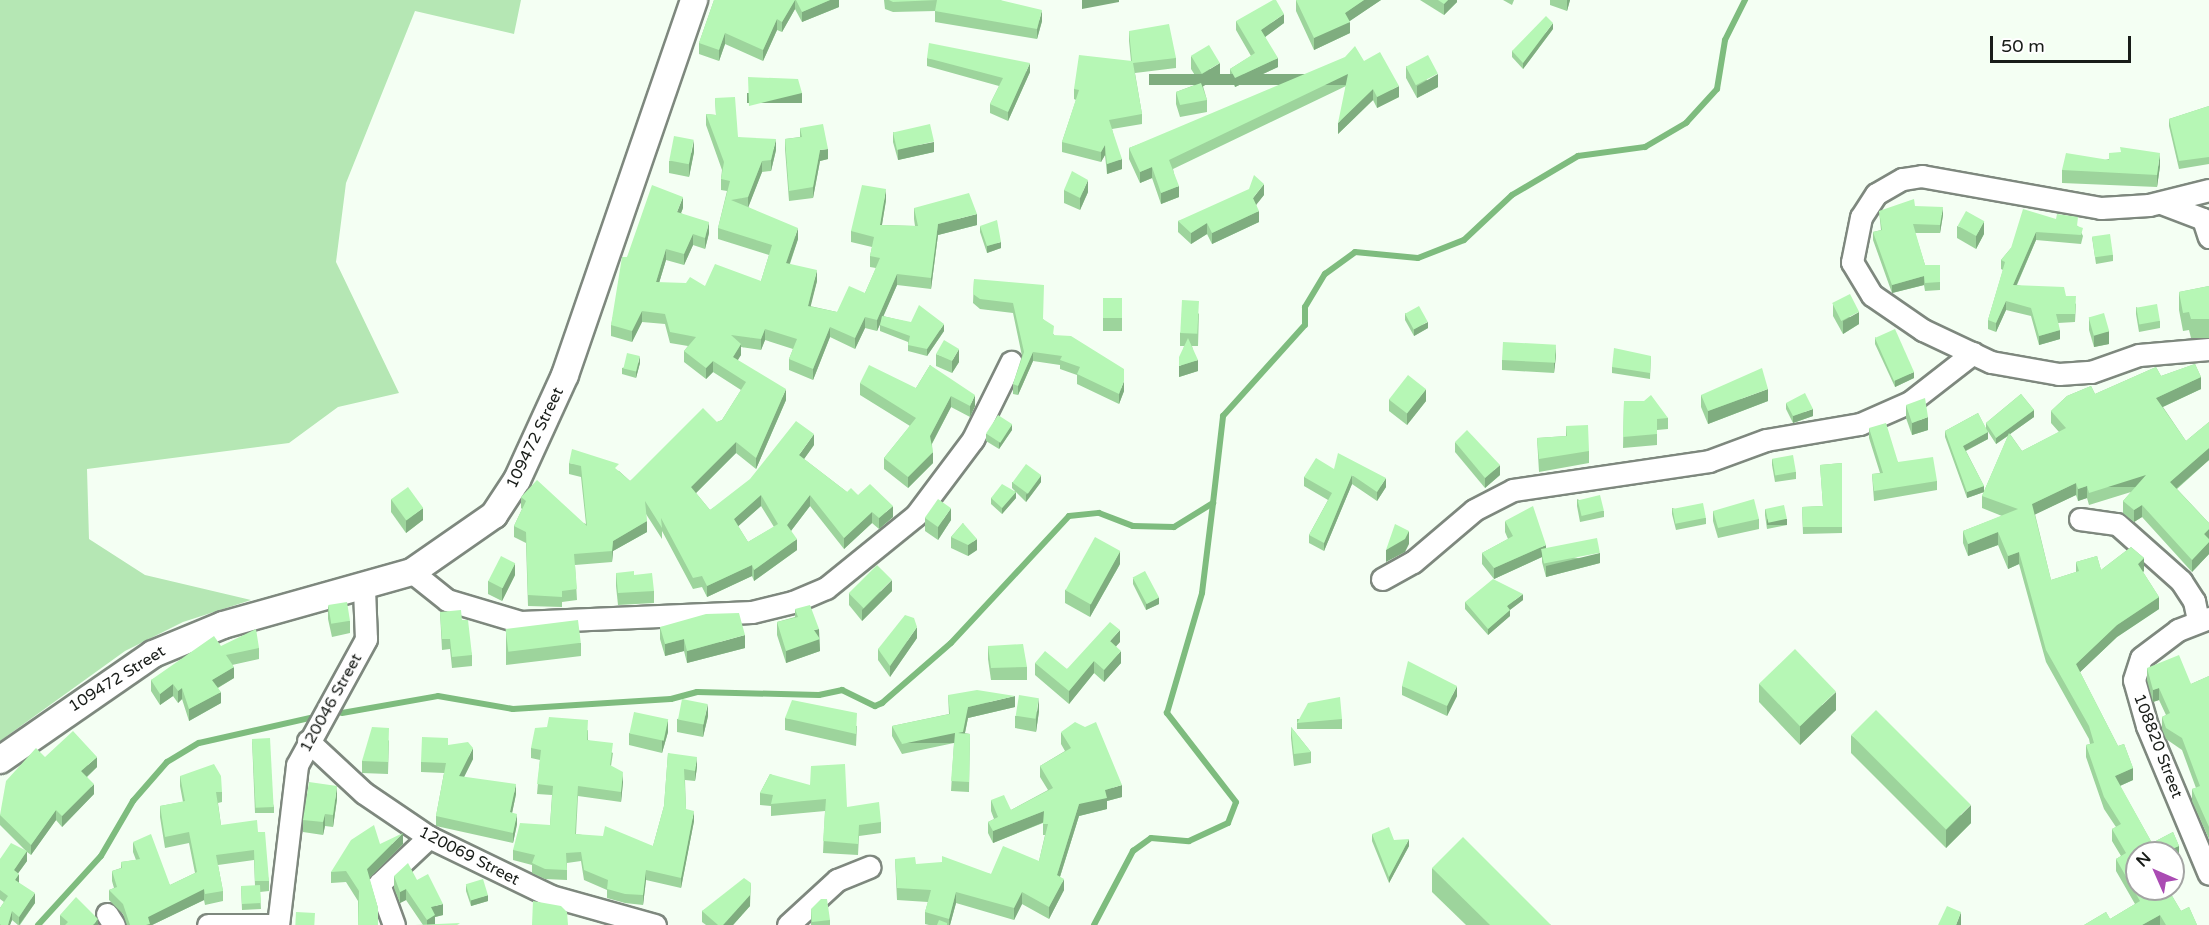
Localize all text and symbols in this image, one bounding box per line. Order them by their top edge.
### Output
scale bar [1993,24,2134,62]
text: 50 m [2001,35,2045,57]
street label: 109472 Street [502,384,568,492]
street label: 109472 Street [65,642,169,716]
street label: 120046 Street [296,650,366,756]
street label: 108820 Street [2129,691,2187,801]
street label: 120069 Street [416,822,522,890]
north arrow [2125,841,2185,901]
text: N [2132,848,2155,871]

